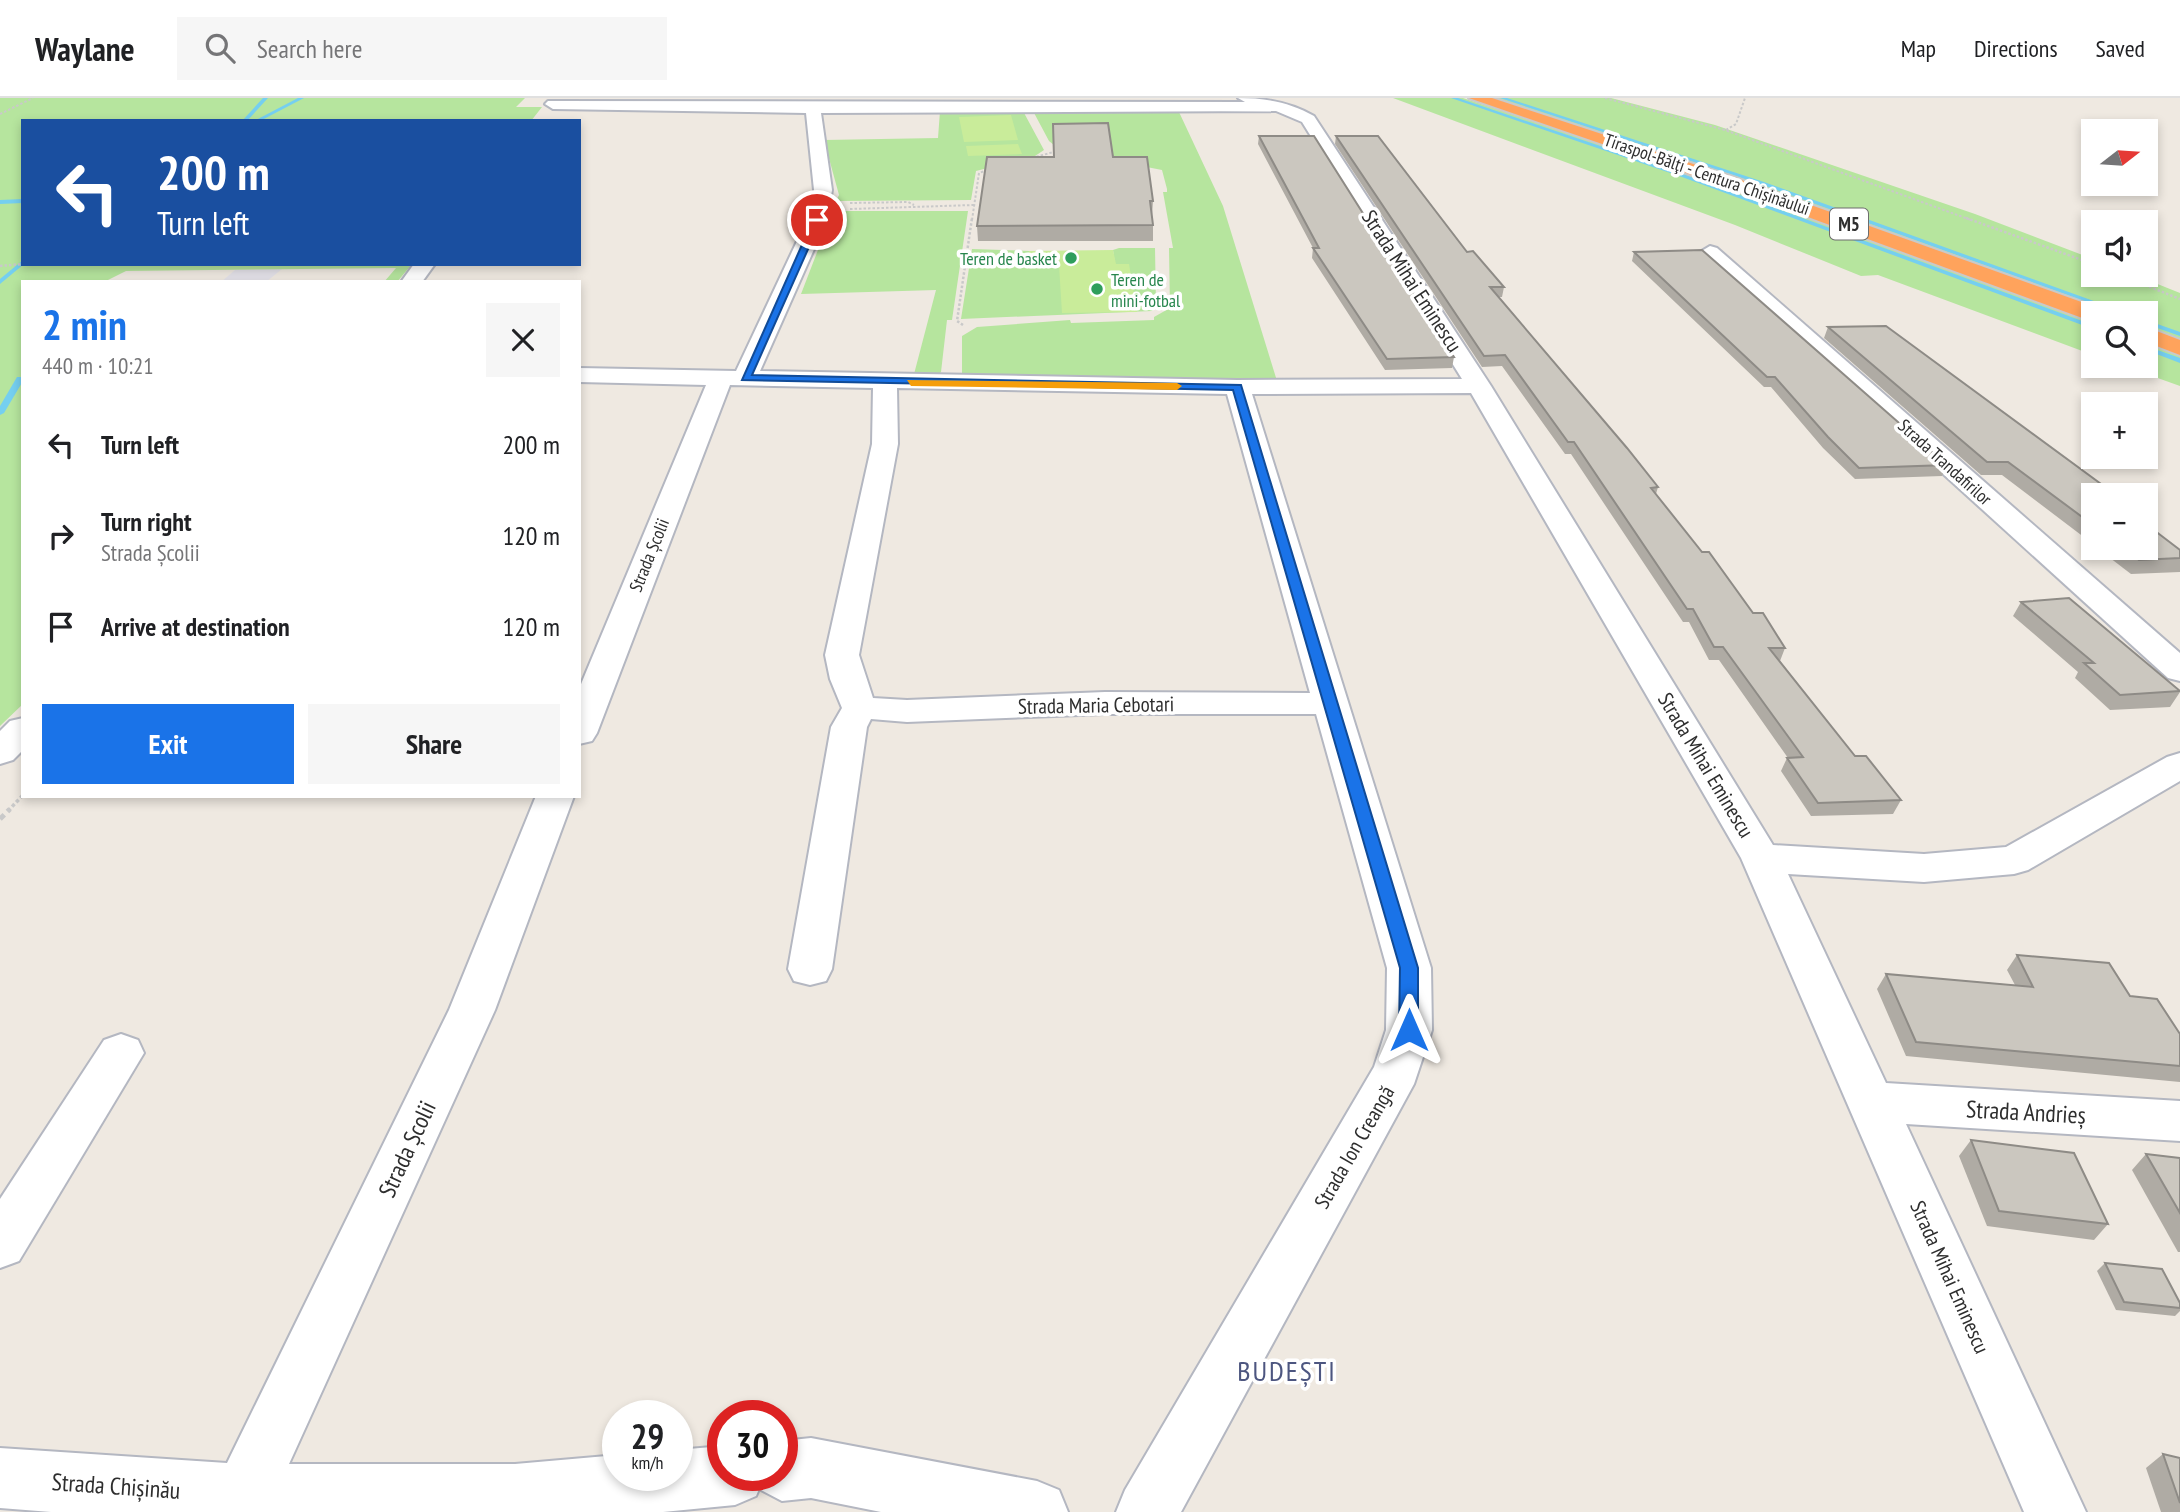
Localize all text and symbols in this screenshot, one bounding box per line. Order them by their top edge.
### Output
search box [177,17,667,80]
text: Waylane [35,27,135,70]
icon: search [201,29,239,67]
text: Search here [257,32,362,65]
text: Map [1901,33,1936,64]
text: Directions [1974,33,2058,64]
text: Saved [2096,33,2145,64]
north arrow [2081,119,2158,196]
map controls [2081,119,2158,560]
street label: Tiraspol-Bălţi - Centura Chișinăului [1601,128,1813,220]
text: 200 m [157,140,270,204]
icon: left [42,147,133,238]
pin [787,190,847,250]
icon: arrive [798,201,836,239]
text: Turn left [157,202,249,244]
street label: Strada Mihai Eminescu [1356,205,1468,357]
road number: M5 [1830,208,1868,240]
button: sound [2081,210,2158,287]
place label: Teren de basket [960,247,1057,270]
marker: Teren de basket [1063,250,1079,266]
place label: Teren de mini-fotbal [1111,268,1181,312]
marker: Teren de mini-fotbal [1089,281,1105,297]
text: 2 min [42,297,127,352]
button: search [2081,301,2158,378]
button: close [486,303,560,377]
text: 440 m · 10:21 [42,351,154,380]
button: + [2081,392,2158,469]
street label: Strada Trandafirilor [1893,414,1997,510]
icon: left [42,426,80,464]
text: Turn left [101,428,179,461]
text: 200 m [502,428,560,461]
button: − [2081,483,2158,560]
text: Turn right [101,505,192,538]
street label: Strada Școlii [624,515,674,595]
icon: right [42,517,80,555]
text: 120 m [502,519,560,552]
text: Strada Școlii [101,538,200,567]
icon: arrive [42,608,80,646]
text: Arrive at destination [101,610,290,643]
text: 120 m [502,610,560,643]
street label: Strada Mihai Eminescu [1652,688,1760,842]
street label: Strada Maria Cebotari [1018,690,1174,720]
button: Exit [42,704,294,784]
button: Share [308,704,560,784]
position arrow [1372,993,1446,1067]
street label: Strada Ion Creangă [1308,1081,1400,1213]
street label: Strada Andrieș [1965,1093,2087,1131]
street label: Strada Școlii [371,1096,443,1202]
street label: Strada Mihai Eminescu [1904,1196,1996,1358]
district label: BUDEȘTI [1237,1352,1337,1389]
speed limit sign: 30 [707,1400,798,1491]
text: 29 [631,1413,664,1459]
text: km/h [632,1451,663,1474]
street label: Strada Chișinău [51,1466,181,1506]

